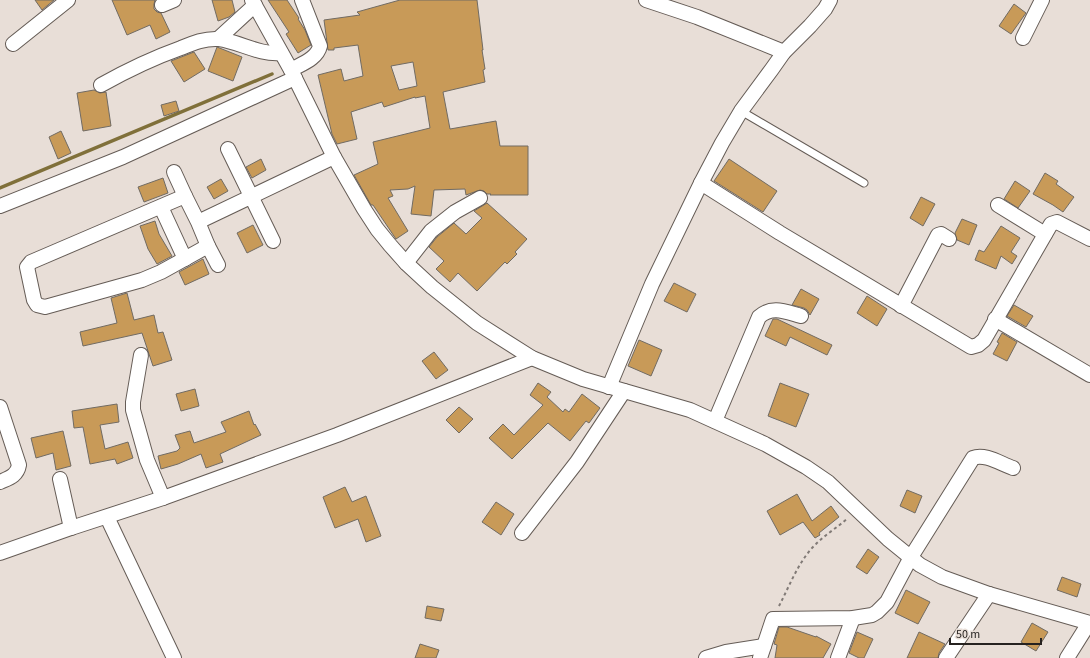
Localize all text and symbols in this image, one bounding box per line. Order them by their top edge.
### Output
scale bar [950,620,1041,646]
text: 50 m [956,626,980,643]

